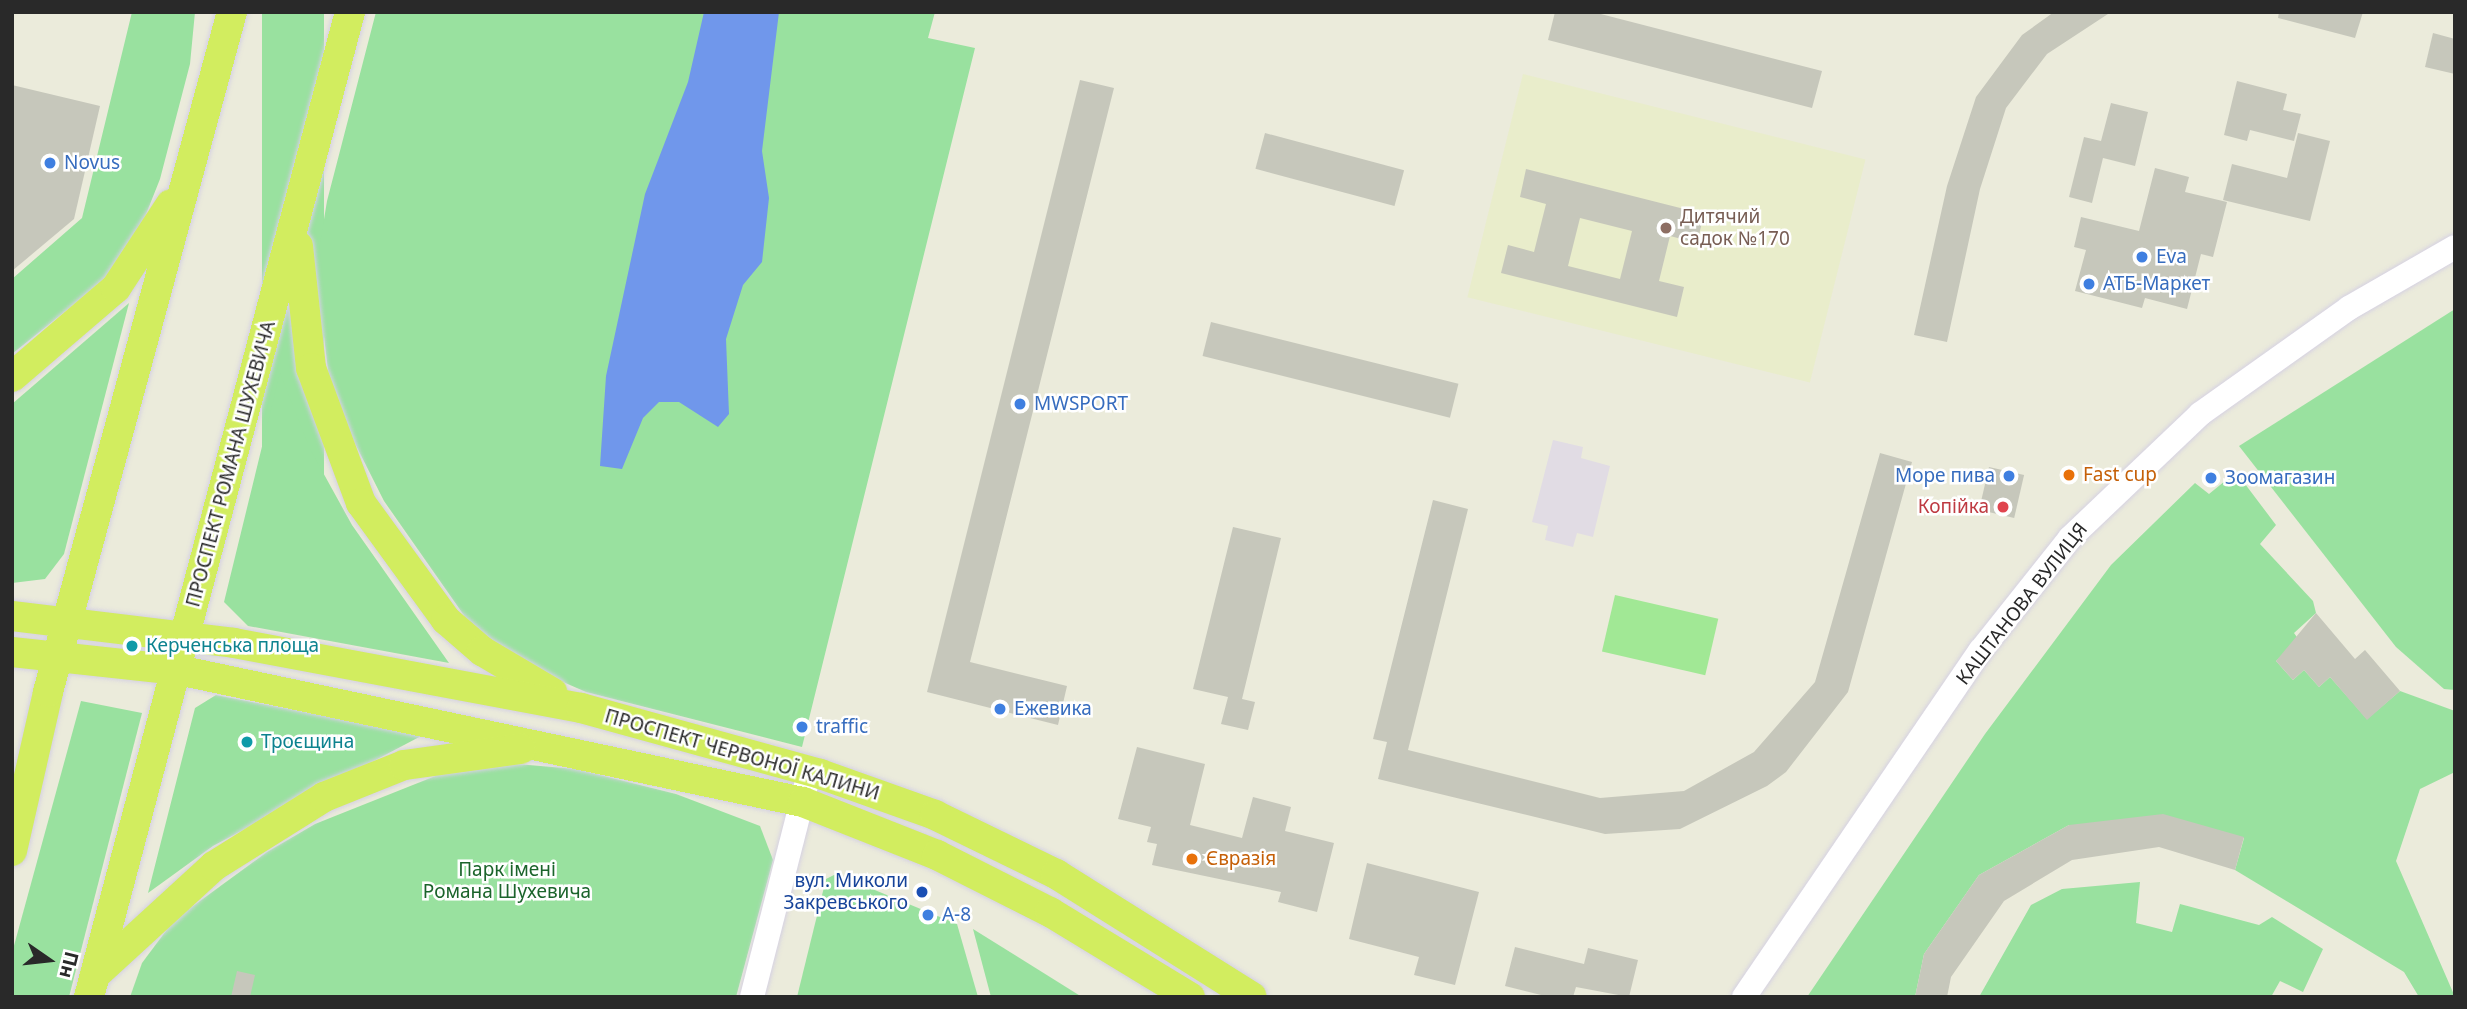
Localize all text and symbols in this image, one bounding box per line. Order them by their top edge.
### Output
place label: Novus [64,152,120,174]
marker: Novus [42,155,58,171]
place label: Дитячий садок №170 [1680,206,1790,250]
marker: Дитячий садок №170 [1658,220,1674,236]
place label: Eva [2156,246,2187,268]
marker: Eva [2134,249,2150,265]
place label: АТБ-Маркет [2103,273,2210,295]
marker: АТБ-Маркет [2081,276,2097,292]
street label: ПРОСПЕКТ РОМАНА ШУХЕВИЧА [182,319,280,609]
place label: MWSPORT [1034,393,1128,415]
marker: MWSPORT [1012,396,1028,412]
place label: Fast cup [2083,464,2157,486]
place label: Море пива [1895,465,1995,487]
marker: Fast cup [2061,467,2077,483]
place label: Зоомагазин [2225,467,2335,489]
marker: Море пива [2001,468,2017,484]
marker: Зоомагазин [2203,470,2219,486]
place label: Копійка [1918,496,1989,518]
marker: Копійка [1995,499,2011,515]
street label: КАШТАНОВА ВУЛИЦЯ [1952,519,2092,689]
place label: Керченська площа [146,635,319,657]
marker: Керченська площа [124,638,140,654]
place label: Ежевика [1014,698,1092,720]
marker: Ежевика [992,701,1008,717]
street label: ПРОСПЕКТ ЧЕРВОНОЇ КАЛИНИ [602,705,882,805]
place label: traffic [816,716,868,738]
marker: traffic [794,719,810,735]
place label: Троєщина [261,731,354,753]
marker: Троєщина [239,734,255,750]
place label: Євразія [1206,848,1276,870]
marker: Євразія [1184,851,1200,867]
park label: Парк імені Романа Шухевича [423,859,591,903]
place label: вул. Миколи Закревського [784,870,908,914]
marker: вул. Миколи Закревського [914,884,930,900]
place label: А-8 [942,904,971,926]
marker: А-8 [920,907,936,923]
north arrow [14,925,84,995]
text: Пн [54,949,85,981]

